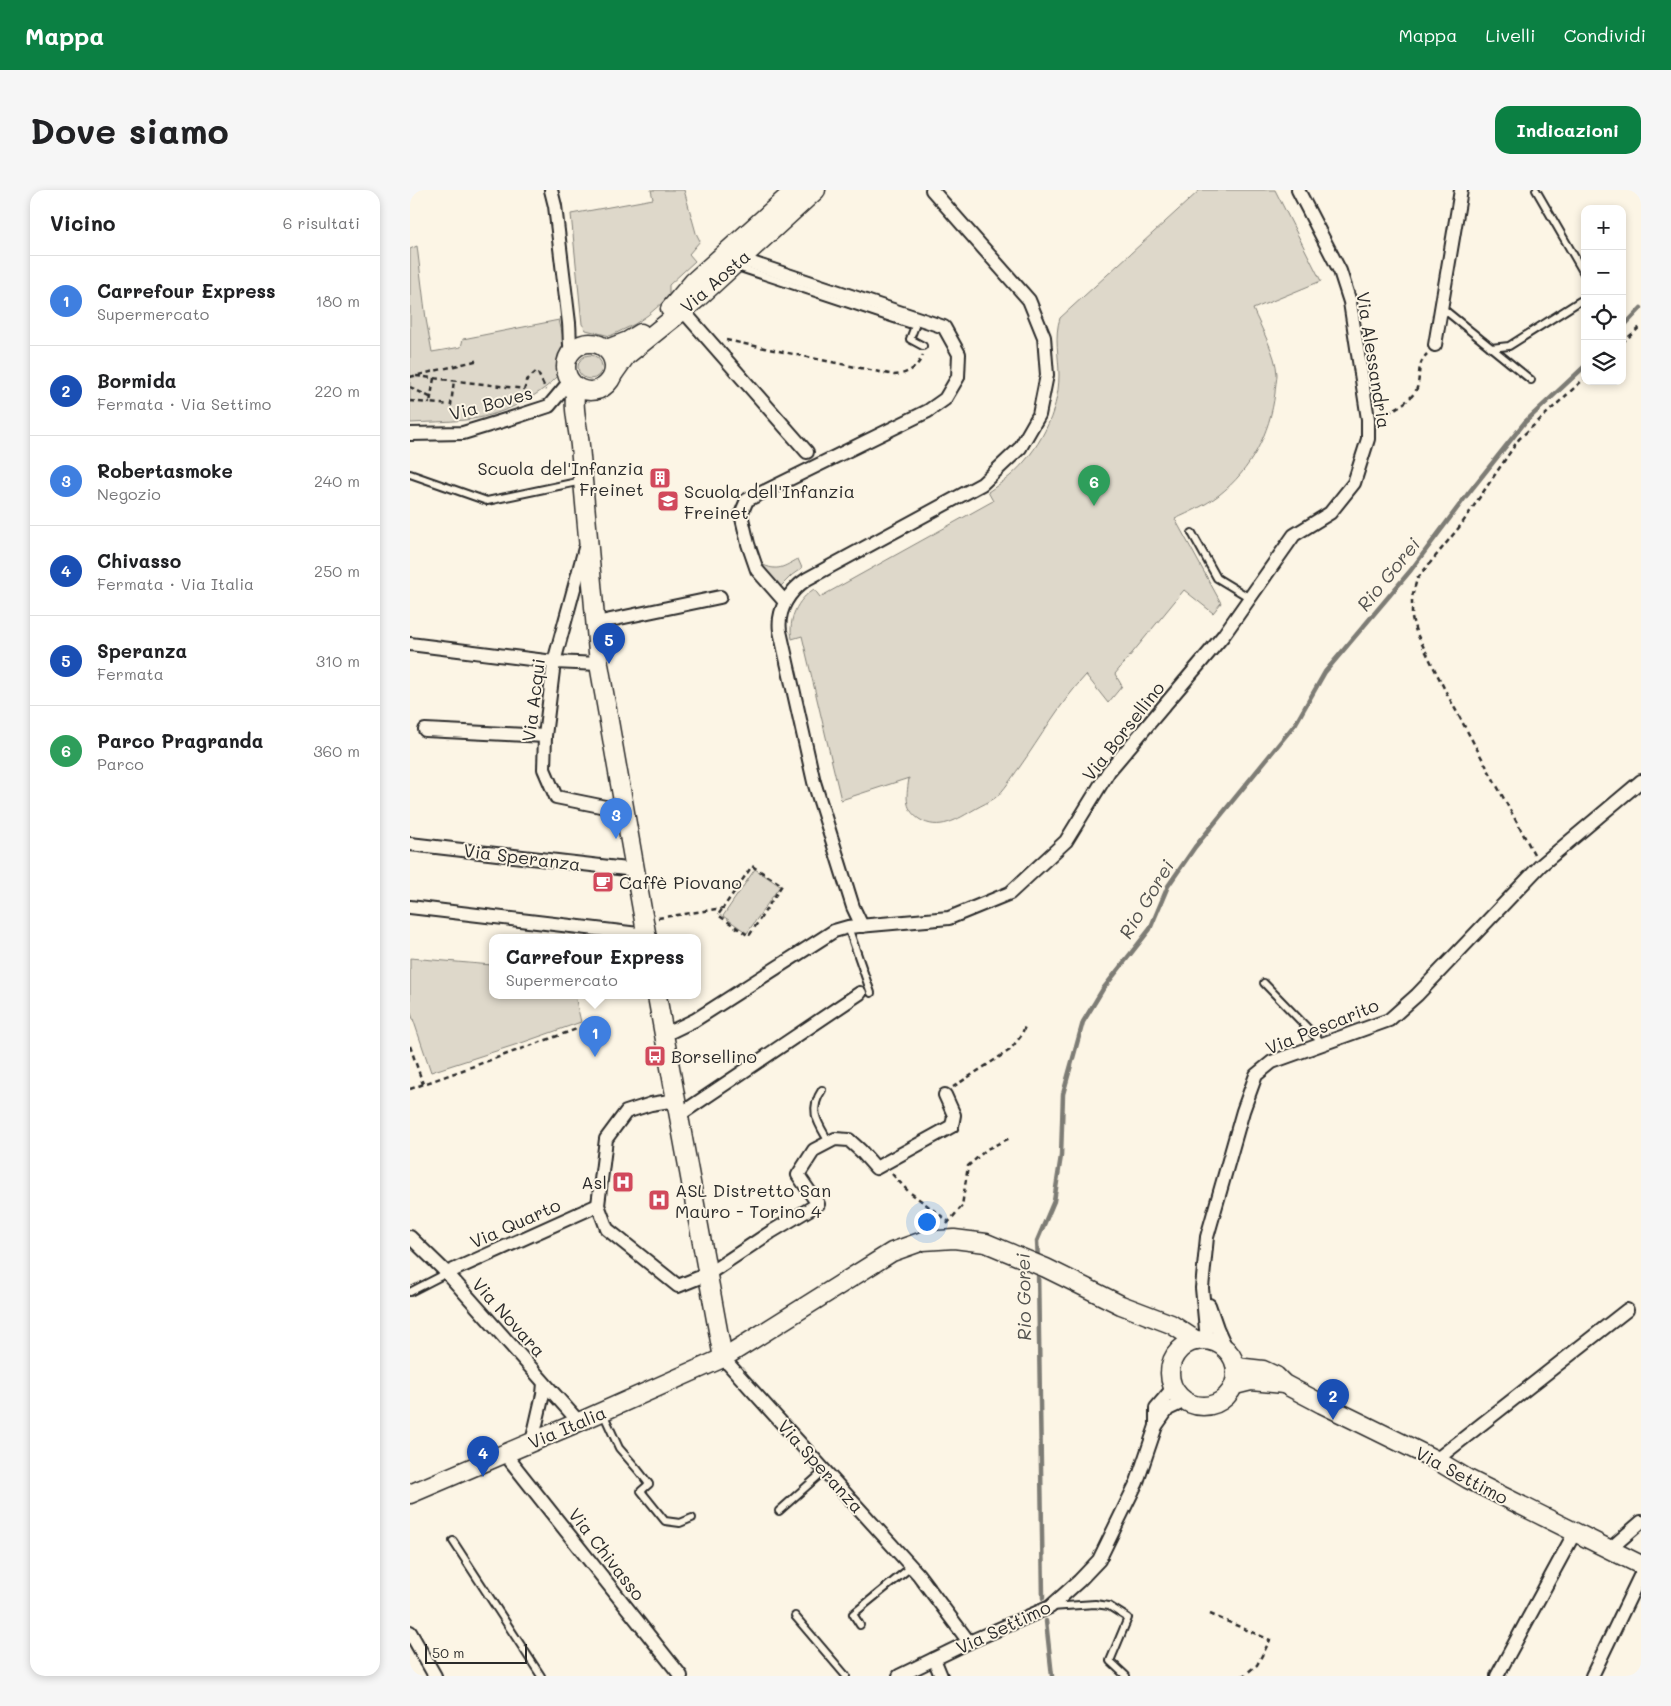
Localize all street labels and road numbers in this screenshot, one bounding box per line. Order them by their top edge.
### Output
street label: Via Aosta [675,244,755,318]
street label: Via Alessandria [1351,290,1397,430]
street label: Via Boves [447,380,535,426]
street label: Via Acqui [516,657,550,743]
street label: Via Borsellino [1077,676,1170,786]
street label: Via Speranza [462,838,582,876]
street label: Via Pescarito [1262,992,1382,1060]
street label: Via Quarto [466,1192,564,1254]
street label: Via Novara [467,1272,551,1362]
street label: Via Italia [524,1400,610,1454]
street label: Via Speranza [773,1414,869,1518]
street label: Via Settimo [1411,1441,1513,1510]
street label: Via Chivasso [563,1503,651,1606]
street label: Via Settimo [952,1594,1054,1659]

